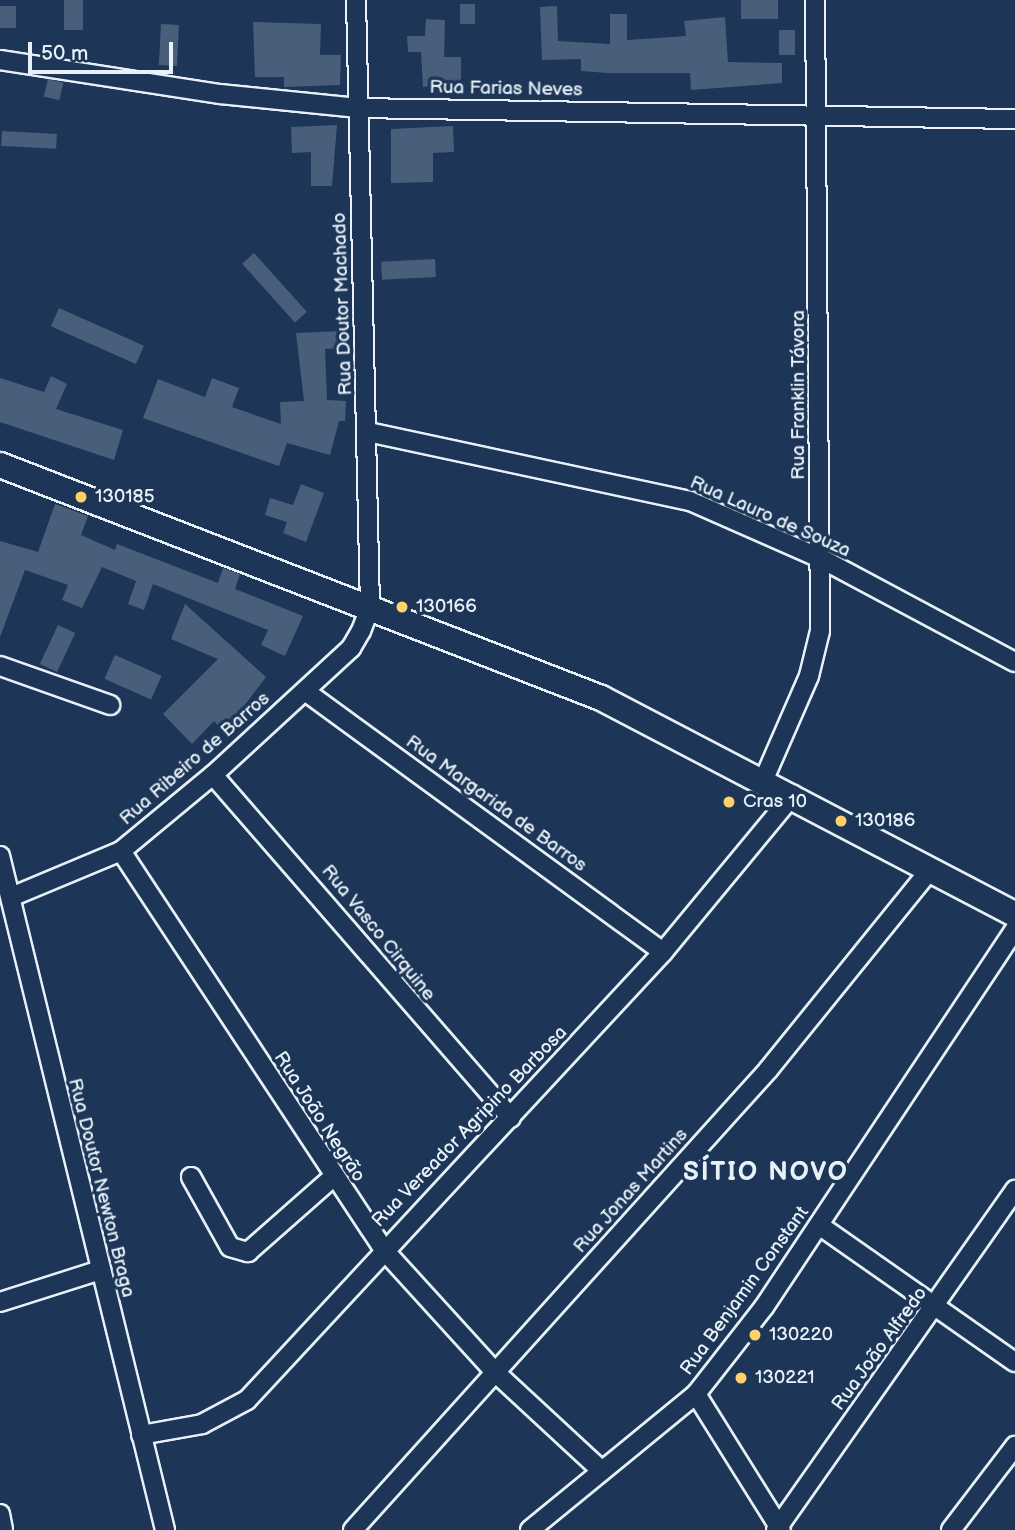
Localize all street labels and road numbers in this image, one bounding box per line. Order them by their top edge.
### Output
street label: Rua Farias Neves [429,76,583,102]
street label: Rua Doutor Machado [328,212,358,396]
street label: Rua Franklin Távora [788,310,810,480]
street label: Rua Lauro de Souza [686,471,854,563]
street label: Rua Ribeiro de Barros [115,688,275,830]
street label: Rua Margarida de Barros [401,731,591,877]
street label: Rua Vasco Cirquine [316,860,440,1006]
street label: Rua Vereador Agripino Barbosa [367,1021,573,1233]
street label: Rua João Negrão [268,1047,370,1187]
street label: Rua Doutor Newton Braga [63,1076,139,1300]
street label: Rua Jonas Martins [569,1124,693,1258]
street label: Rua Benjamin Constant [676,1202,814,1380]
street label: Rua João Alfredo [827,1282,933,1416]

